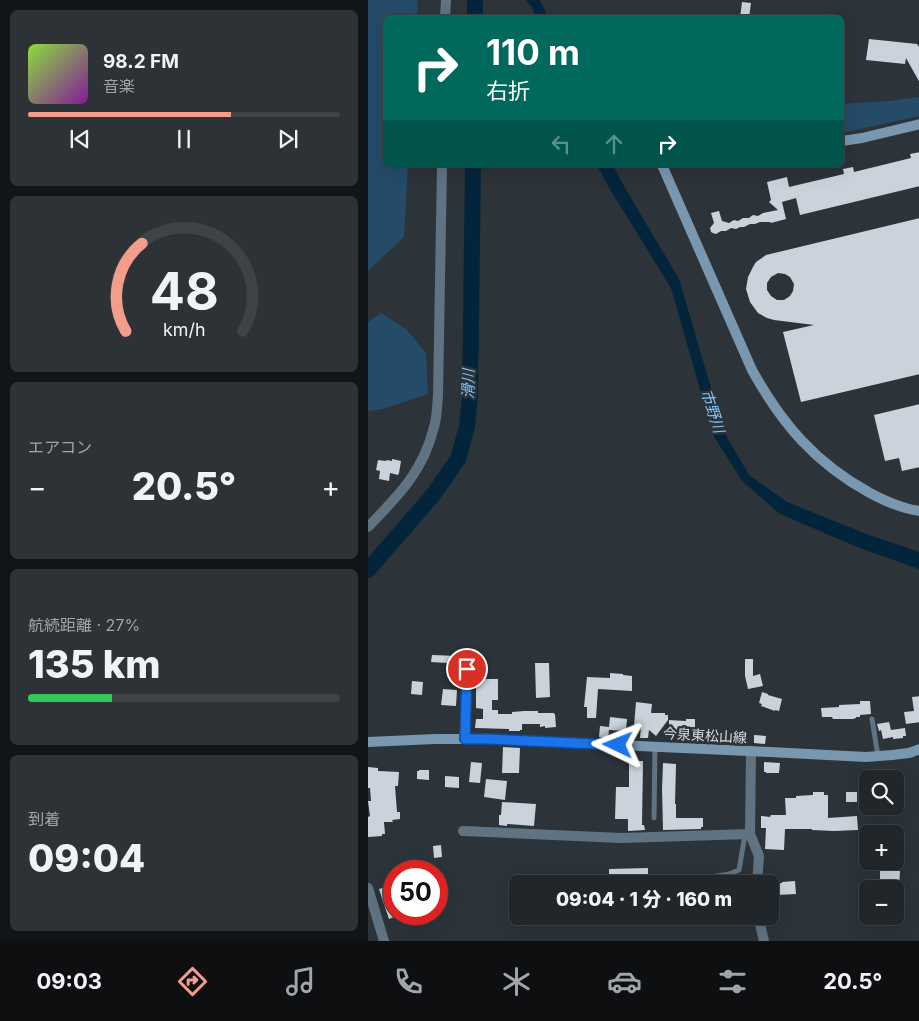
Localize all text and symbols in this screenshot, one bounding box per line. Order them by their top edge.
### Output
text: 110 m [486,31,580,73]
icon: right [403,35,468,100]
text: 98.2 FM [103,50,179,73]
text: 音楽 [103,76,135,96]
text: 右折 [486,78,530,104]
icon: previous [66,125,94,153]
icon: pause [170,125,198,153]
icon: next [274,125,302,153]
icon: left [547,130,575,158]
icon: ahead [600,130,628,158]
icon: right [653,130,681,158]
text: 48 [149,260,219,323]
text: km/h [163,319,205,340]
water label: 滑川 [458,367,478,399]
water label: 市野川 [697,387,730,437]
text: エアコン [28,437,92,457]
text: 20.5° [132,463,236,509]
text: − [28,470,47,504]
text: + [321,470,340,504]
text: 航続距離 · 27% [28,615,140,635]
text: 135 km [28,641,161,687]
pin [446,648,488,690]
icon: arrive [453,655,481,683]
position arrow [591,718,643,770]
street label: 今泉東松山線 [663,724,747,746]
map controls [859,770,904,925]
button: search [859,770,904,815]
text: 到着 [28,809,60,829]
button: + [859,825,904,870]
text: 09:04 [28,835,145,881]
speed limit sign: 50 [383,860,448,925]
button: − [859,880,904,925]
text: 09:04 · 1 分 · 160 m [556,888,732,911]
icon: directions [175,964,210,999]
icon: music [283,964,318,999]
icon: phone [391,964,426,999]
icon: climate [499,964,534,999]
icon: car [607,964,642,999]
icon: filters [715,964,750,999]
text: 09:03 [37,968,102,994]
text: 20.5° [823,968,882,994]

